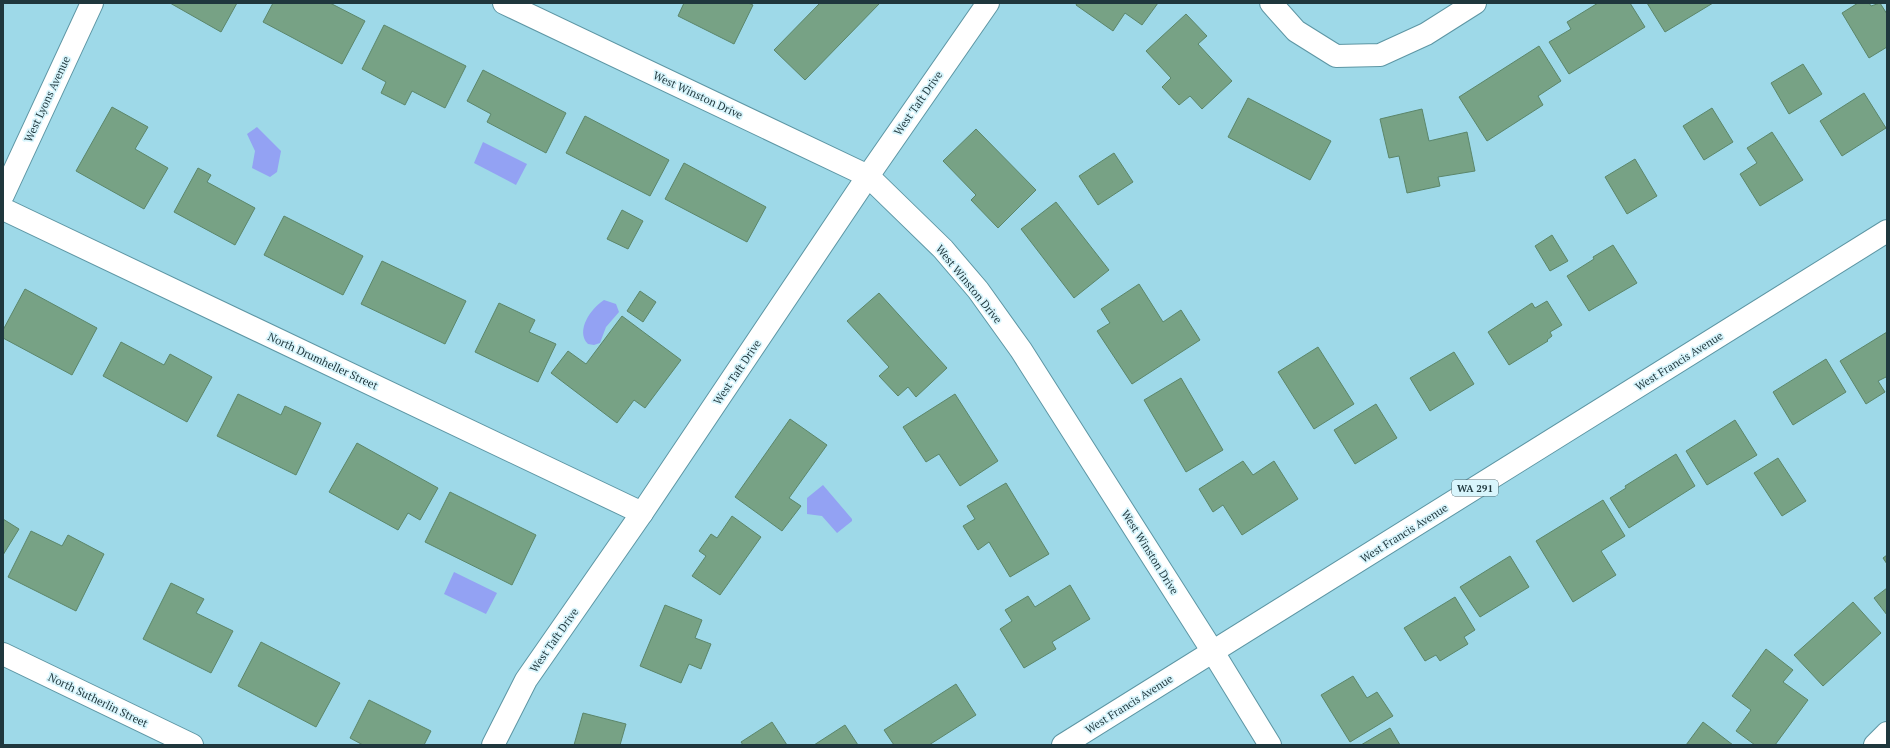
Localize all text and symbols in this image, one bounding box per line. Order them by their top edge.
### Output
street label: West Lyons Avenue [21,53,73,144]
street label: West Winston Drive [651,68,745,122]
street label: West Taft Drive [891,68,946,138]
street label: West Winston Drive [933,242,1005,326]
street label: West Francis Avenue [1633,328,1726,394]
street label: North Drumheller Street [266,329,380,393]
street label: West Taft Drive [710,337,764,407]
road number: WA 291 [1452,480,1498,496]
street label: West Francis Avenue [1358,500,1451,566]
street label: West Winston Drive [1118,507,1182,597]
street label: West Taft Drive [527,605,582,675]
street label: North Sutherlin Street [46,670,150,730]
street label: West Francis Avenue [1083,671,1176,737]

